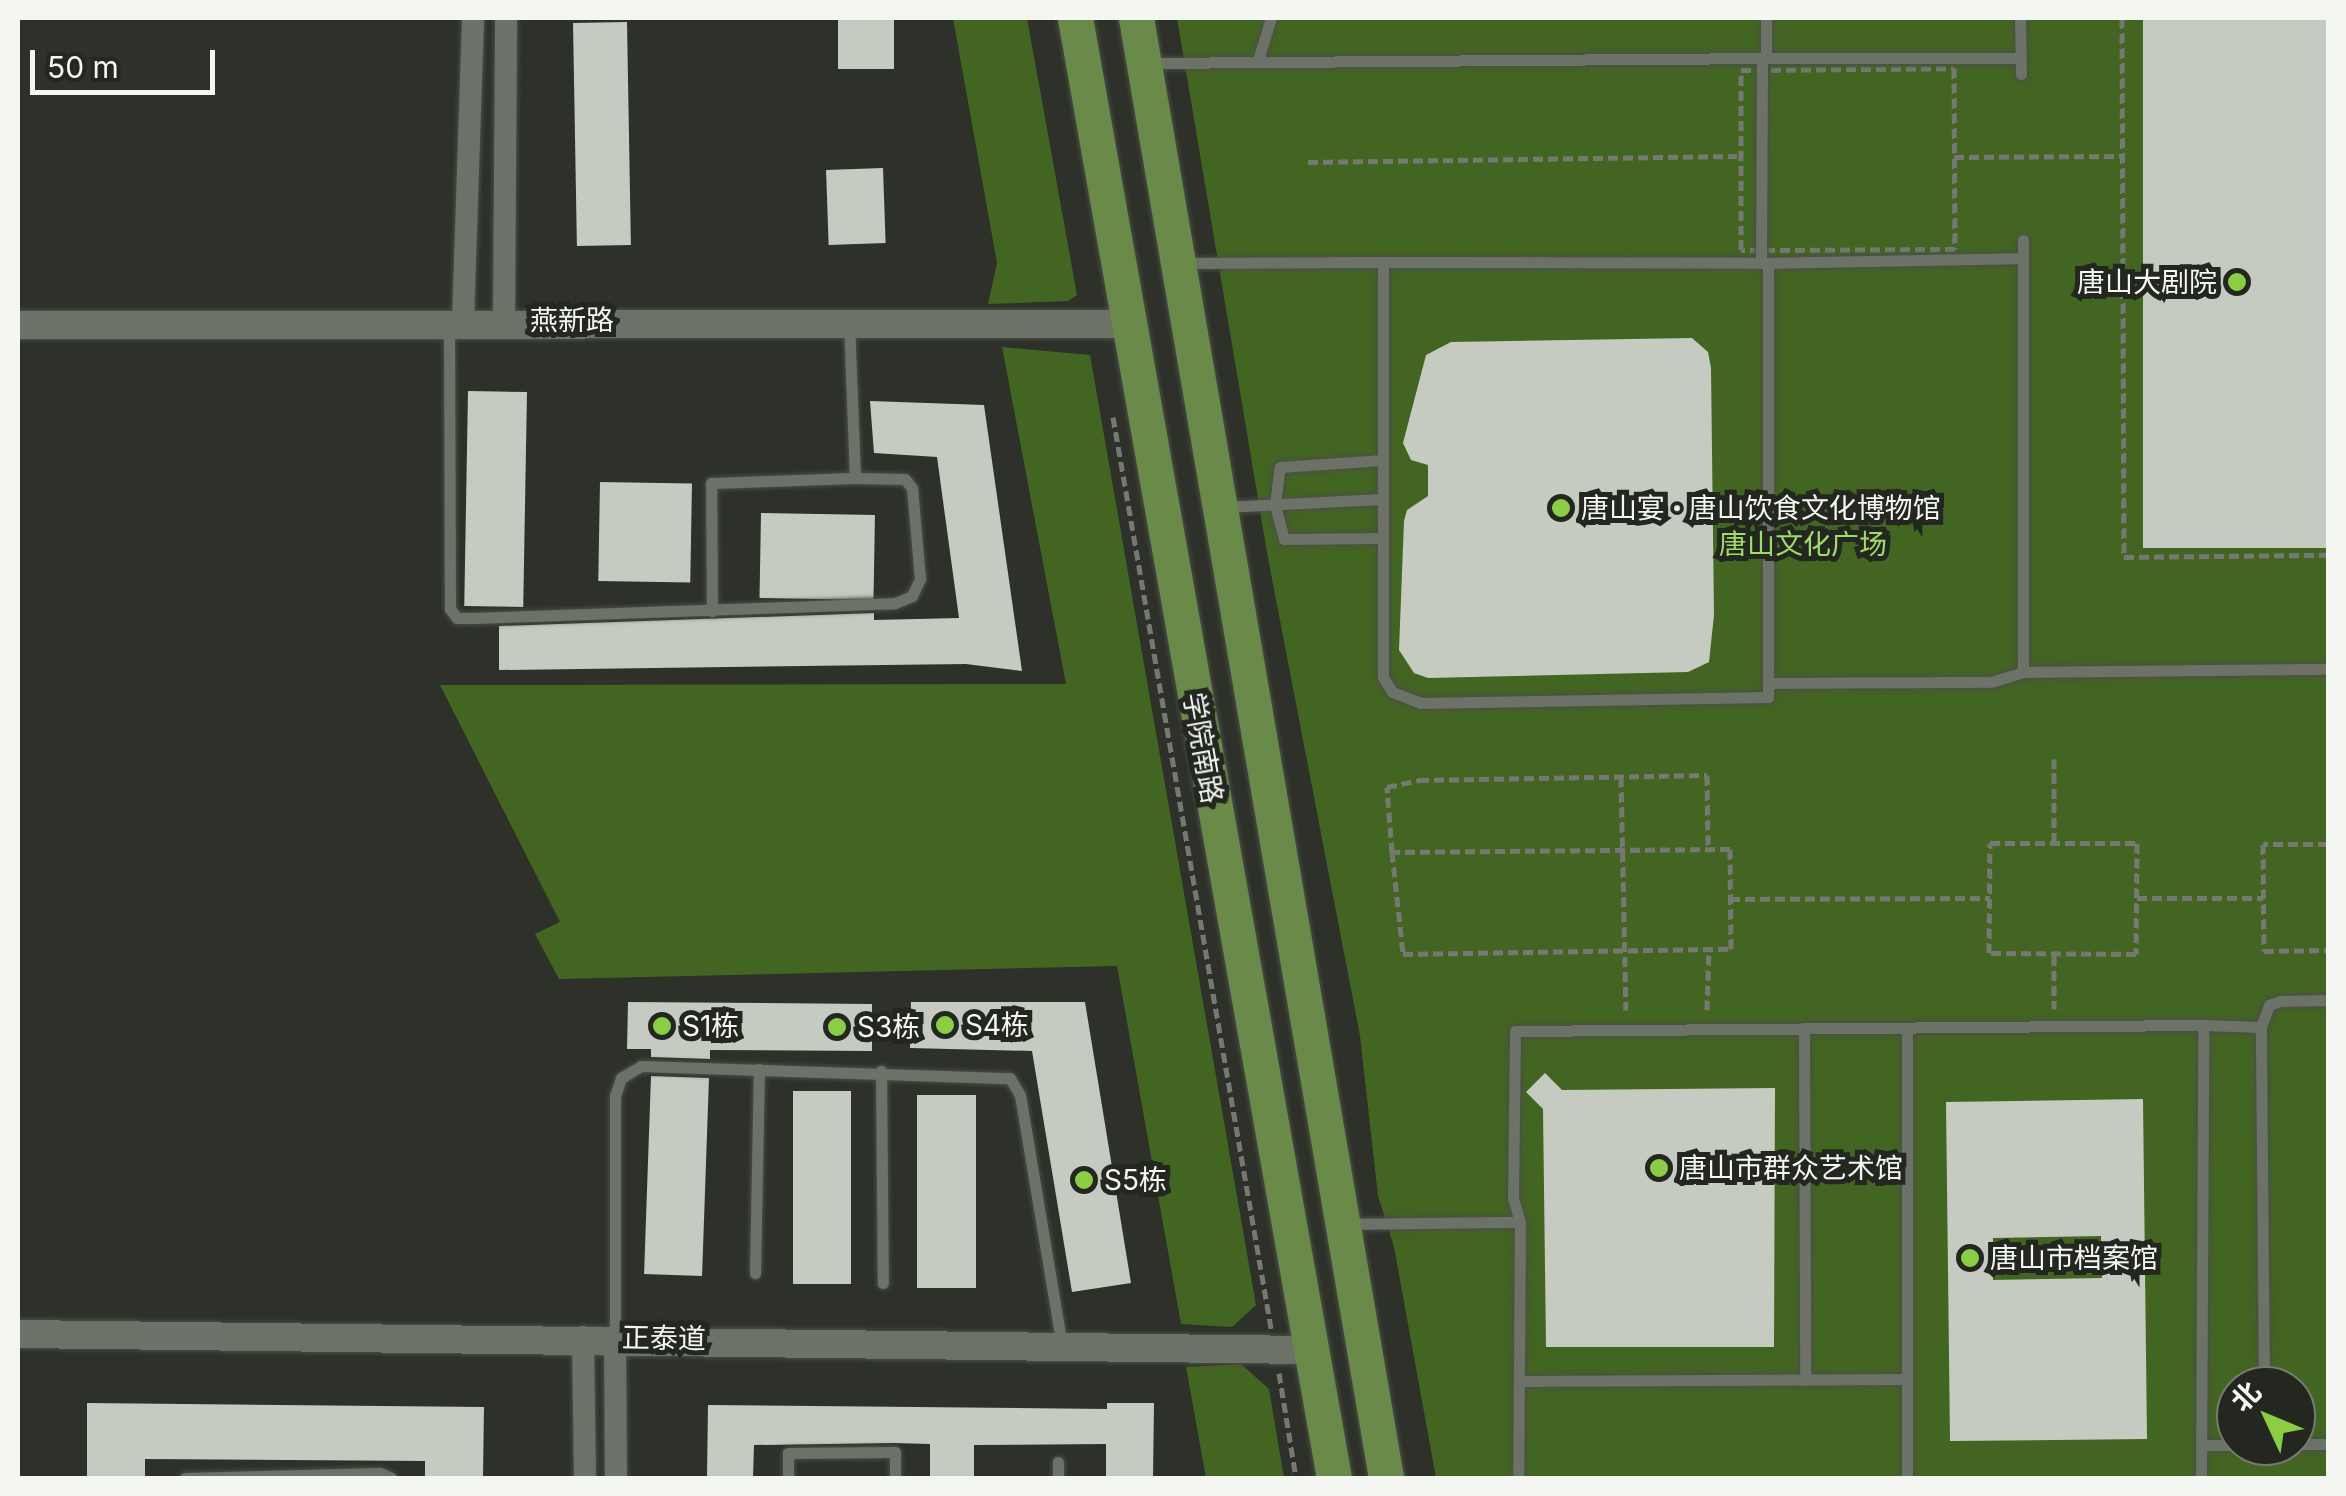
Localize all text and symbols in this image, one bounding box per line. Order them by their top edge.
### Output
scale bar [35,30,220,92]
text: 50 m [47,49,119,85]
place label: 唐山大剧院 [2077,265,2217,299]
marker: 唐山大剧院 [2226,271,2248,293]
street label: 燕新路 [530,303,614,337]
place label: 唐山宴 · 唐山饮食文化博物馆 [1581,491,1941,525]
marker: 唐山宴 · 唐山饮食文化博物馆 [1550,497,1572,519]
park label: 唐山文化广场 [1719,527,1887,561]
street label: 学院南路 [1177,690,1229,806]
place label: S4栋 [965,1008,1029,1042]
place label: S1栋 [682,1009,739,1043]
place label: S3栋 [857,1010,920,1044]
marker: S4栋 [934,1014,956,1036]
marker: S1栋 [651,1015,673,1037]
marker: S3栋 [826,1016,848,1038]
place label: 唐山市群众艺术馆 [1679,1151,1903,1185]
marker: 唐山市群众艺术馆 [1648,1157,1670,1179]
place label: S5栋 [1104,1163,1167,1197]
marker: S5栋 [1073,1169,1095,1191]
place label: 唐山市档案馆 [1990,1241,2158,1275]
marker: 唐山市档案馆 [1959,1247,1981,1269]
street label: 正泰道 [622,1320,706,1356]
north arrow [2216,1366,2316,1466]
text: 北 [2224,1375,2268,1418]

